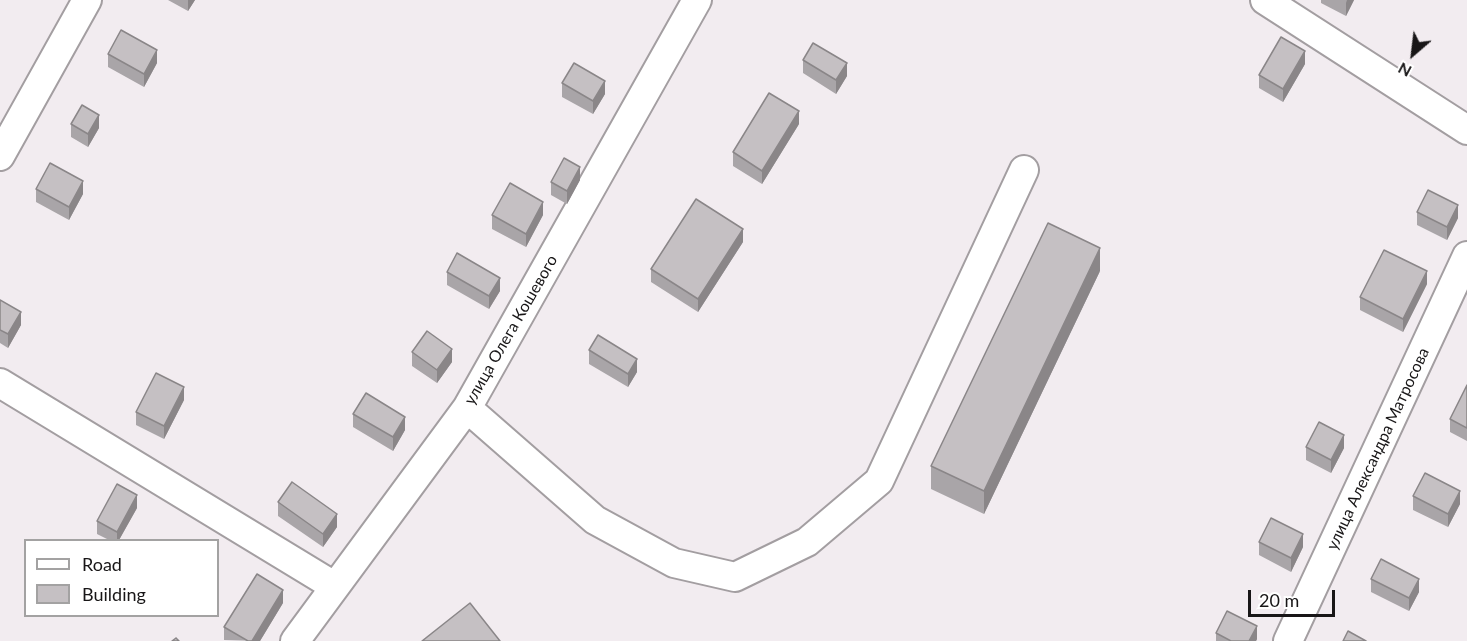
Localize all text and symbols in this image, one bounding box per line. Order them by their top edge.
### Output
north arrow [1383,24,1443,84]
text: N [1394,59,1414,82]
street label: улица Олега Кошевого [460,252,562,408]
street label: улица Александра Матросова [1323,345,1433,553]
legend [24,539,219,617]
text: Road [82,553,122,575]
scale bar [1251,578,1338,616]
text: Building [82,583,146,605]
text: 20 m [1259,589,1299,611]

